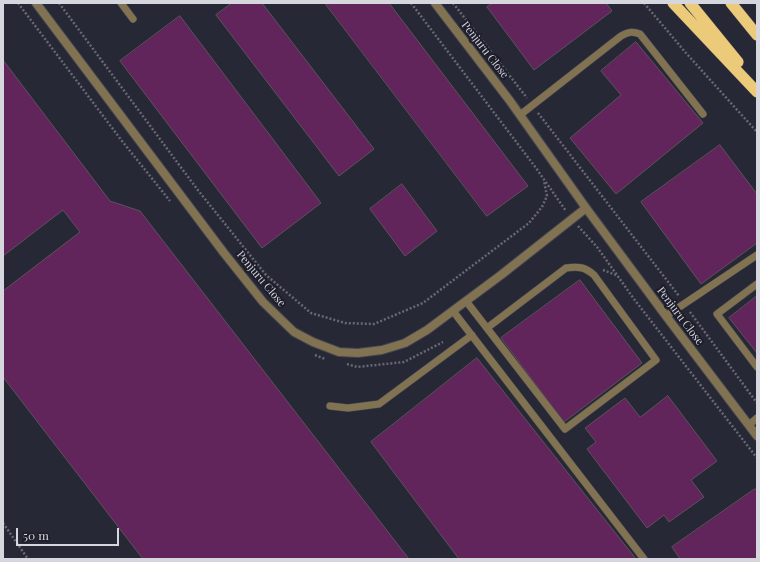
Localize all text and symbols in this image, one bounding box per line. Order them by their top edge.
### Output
street label: Penjuru Close [459,19,511,81]
street label: Penjuru Close [234,248,288,310]
street label: Penjuru Close [654,285,706,347]
scale bar [18,520,121,546]
text: 50 m [23,527,49,543]

